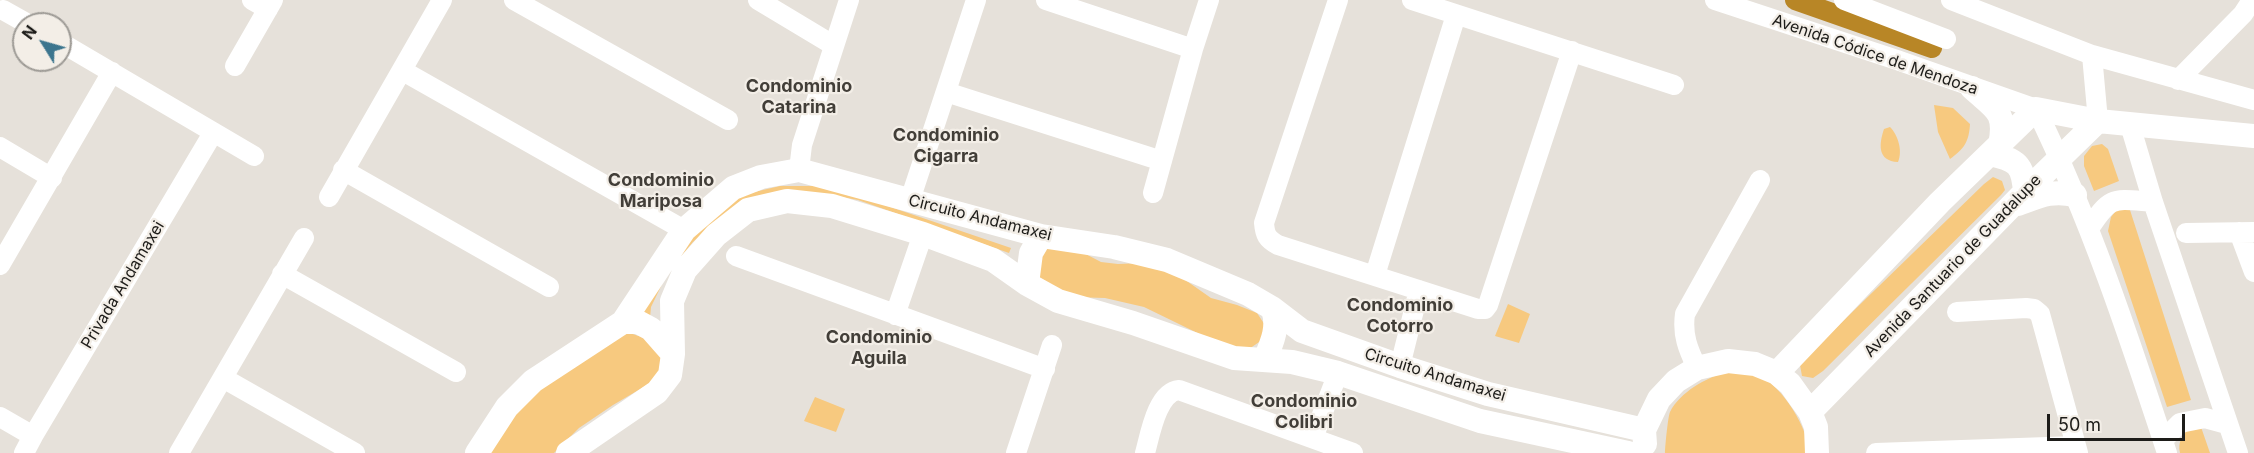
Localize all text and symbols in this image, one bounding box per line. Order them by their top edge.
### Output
street label: Avenida Códice de Mendoza [1770,11,1980,99]
north arrow [12,12,72,72]
text: N [18,21,41,43]
district label: Condominio Catarina [746,76,852,118]
district label: Condominio Cigarra [893,125,999,168]
district label: Condominio Mariposa [608,170,714,213]
street label: Avenida Santuario de Guadalupe [1860,171,2046,361]
street label: Circuito Andamaxei [906,191,1054,245]
street label: Privada Andamaxei [77,218,169,352]
district label: Condominio Cotorro [1347,295,1453,338]
district label: Condominio Aguila [826,327,932,370]
street label: Circuito Andamaxei [1362,344,1508,406]
district label: Condominio Colibri [1251,391,1357,434]
scale bar [2050,402,2188,440]
text: 50 m [2058,414,2101,435]

